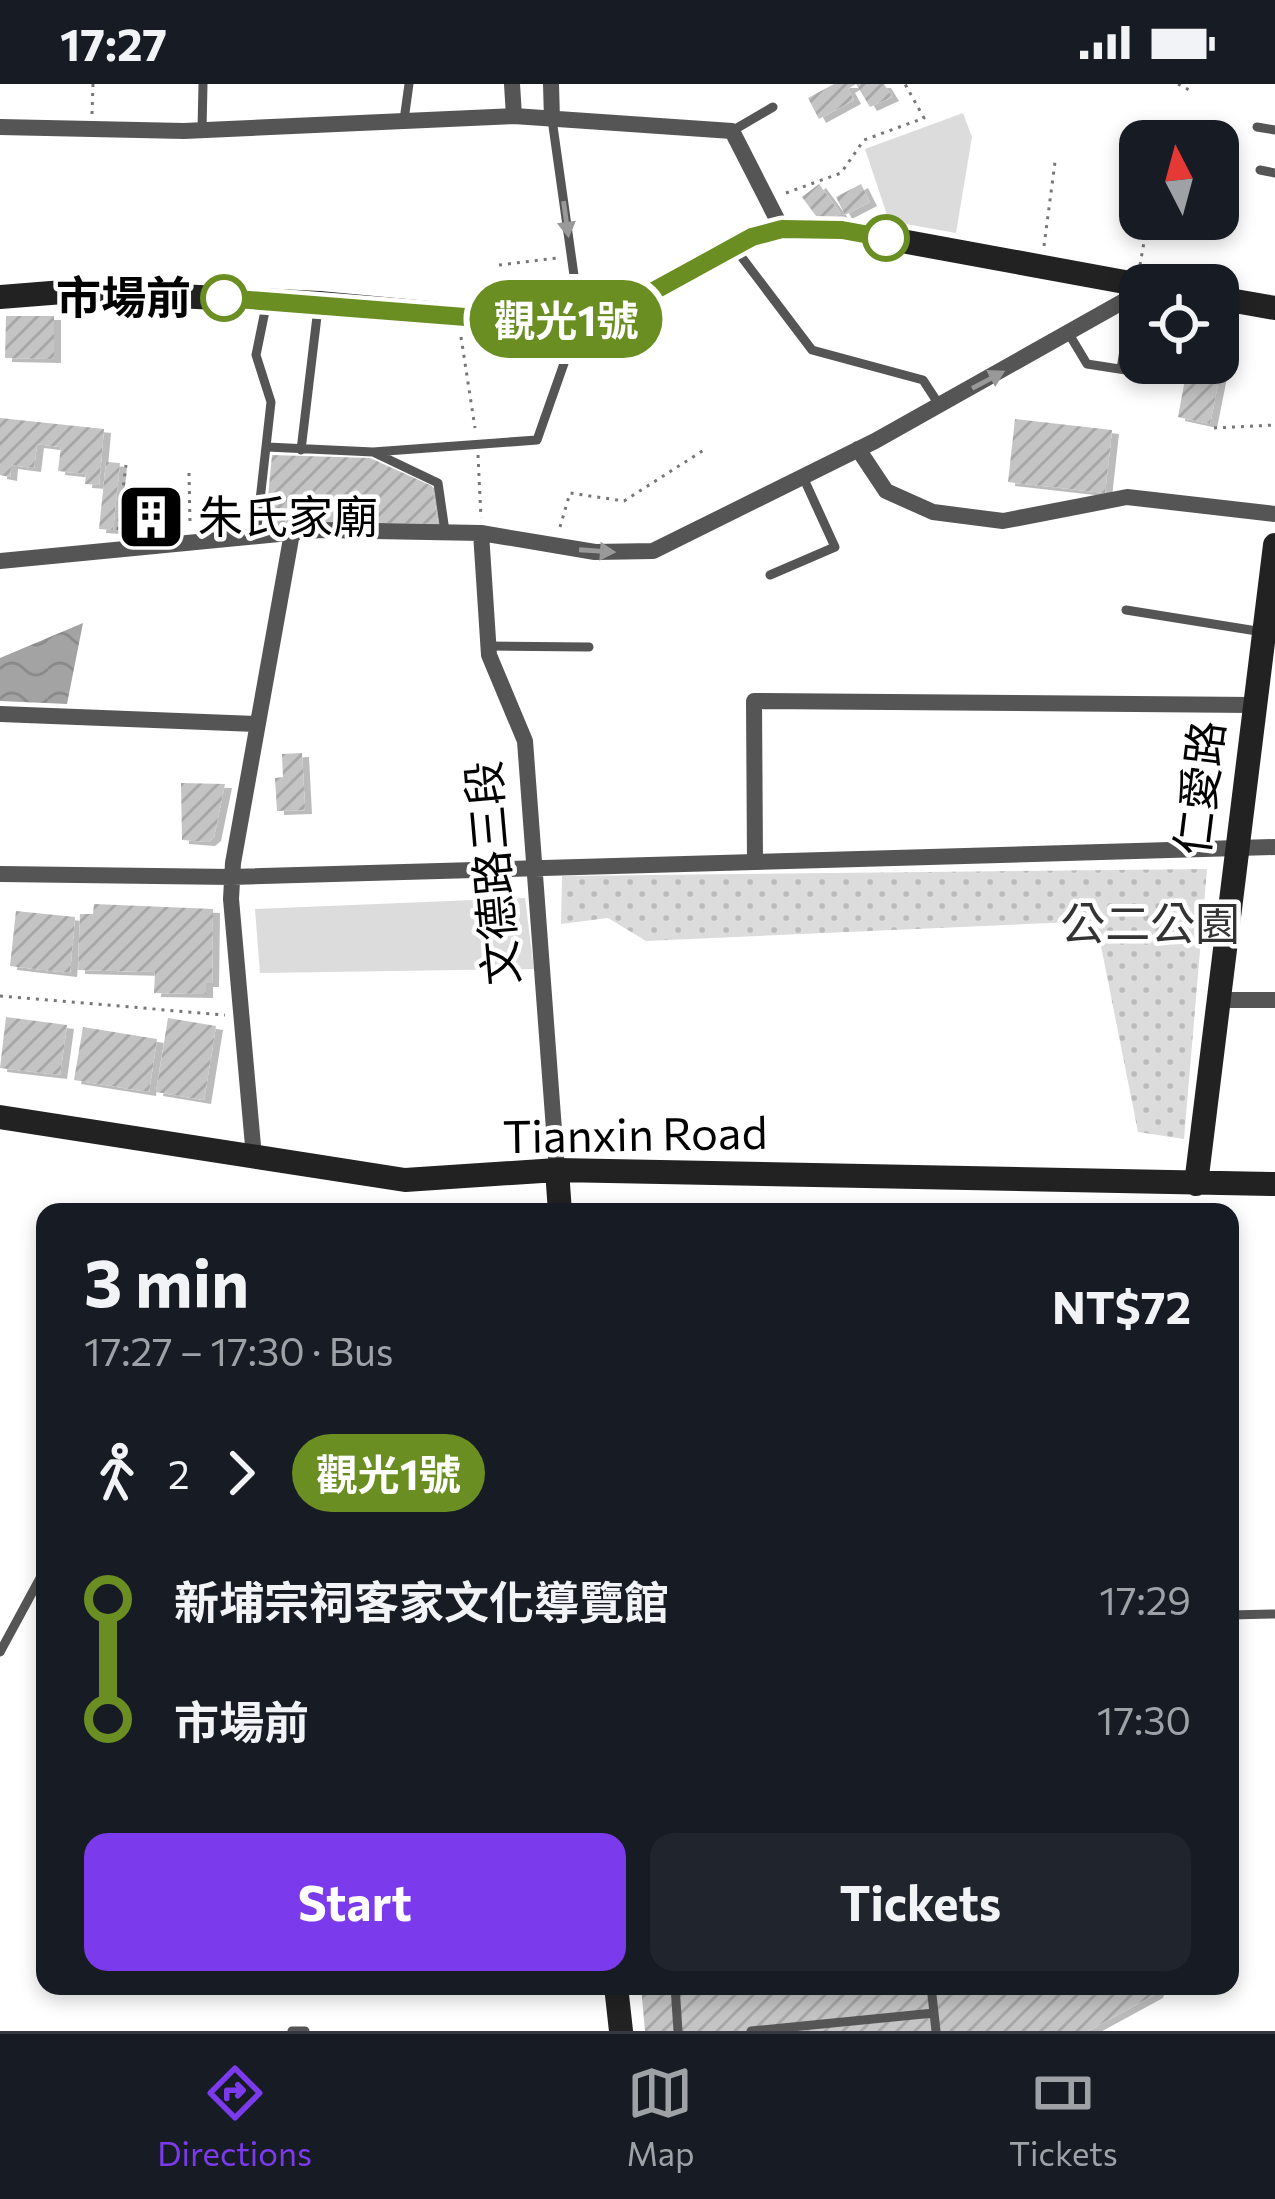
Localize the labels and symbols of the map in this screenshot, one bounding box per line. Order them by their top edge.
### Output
north arrow [1119,120,1239,240]
one-way arrow [556,201,575,238]
unlabelled marker [864,216,908,260]
place label: 市場前 [56,268,191,323]
marker: 市場前 [202,276,246,320]
line badge: 觀光1號 [482,280,650,358]
one-way arrow [970,371,1005,391]
building icon: 朱氏家廟 [116,482,186,552]
place label: 朱氏家廟 [198,487,378,542]
one-way arrow [579,541,616,560]
street label: 仁愛路 [1162,717,1233,858]
street label: 文德路三段 [453,759,528,988]
park label: 公二公園 [1060,894,1240,949]
street label: Tianxin Road [502,1103,768,1162]

